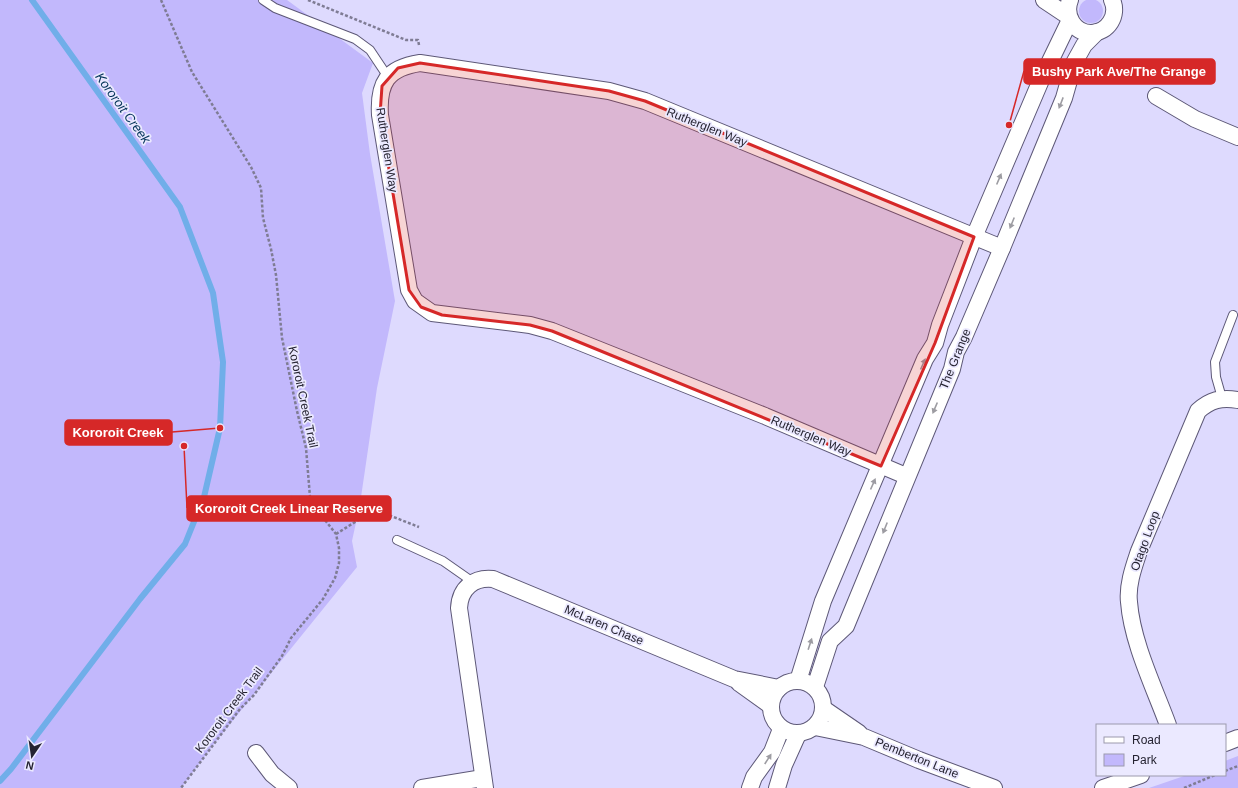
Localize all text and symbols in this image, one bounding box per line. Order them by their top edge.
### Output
callout: Bushy Park Ave/The Grange [1024,59,1215,84]
text: Bushy Park Ave/The Grange [1032,64,1206,79]
water label: Kororoit Creek [92,70,155,148]
one-way arrow [1058,97,1064,109]
street label: Rutherglen Way [665,104,749,150]
street label: Rutherglen Way [373,107,401,193]
one-way arrow [996,173,1002,185]
one-way arrow [1009,218,1015,230]
street label: The Grange [937,326,974,391]
street label: Kororoit Creek Trail [285,345,321,449]
one-way arrow [920,359,926,370]
one-way arrow [932,402,938,414]
street label: Rutherglen Way [769,413,853,459]
callout: Kororoit Creek [65,420,172,445]
text: Kororoit Creek [72,425,164,440]
one-way arrow [870,477,876,489]
callout: Kororoit Creek Linear Reserve [187,496,391,521]
text: Kororoit Creek Linear Reserve [195,501,383,516]
street label: Otago Loop [1128,509,1162,573]
one-way arrow [882,522,888,534]
street label: McLaren Chase [562,602,646,648]
one-way arrow [808,638,814,650]
street label: Kororoit Creek Trail [192,665,266,755]
legend [1096,724,1226,776]
text: Road [1132,733,1161,747]
street label: Pemberton Lane [873,735,961,781]
north arrow [12,736,52,776]
text: Park [1132,753,1158,767]
one-way arrow [764,754,772,765]
text: N [24,759,35,772]

